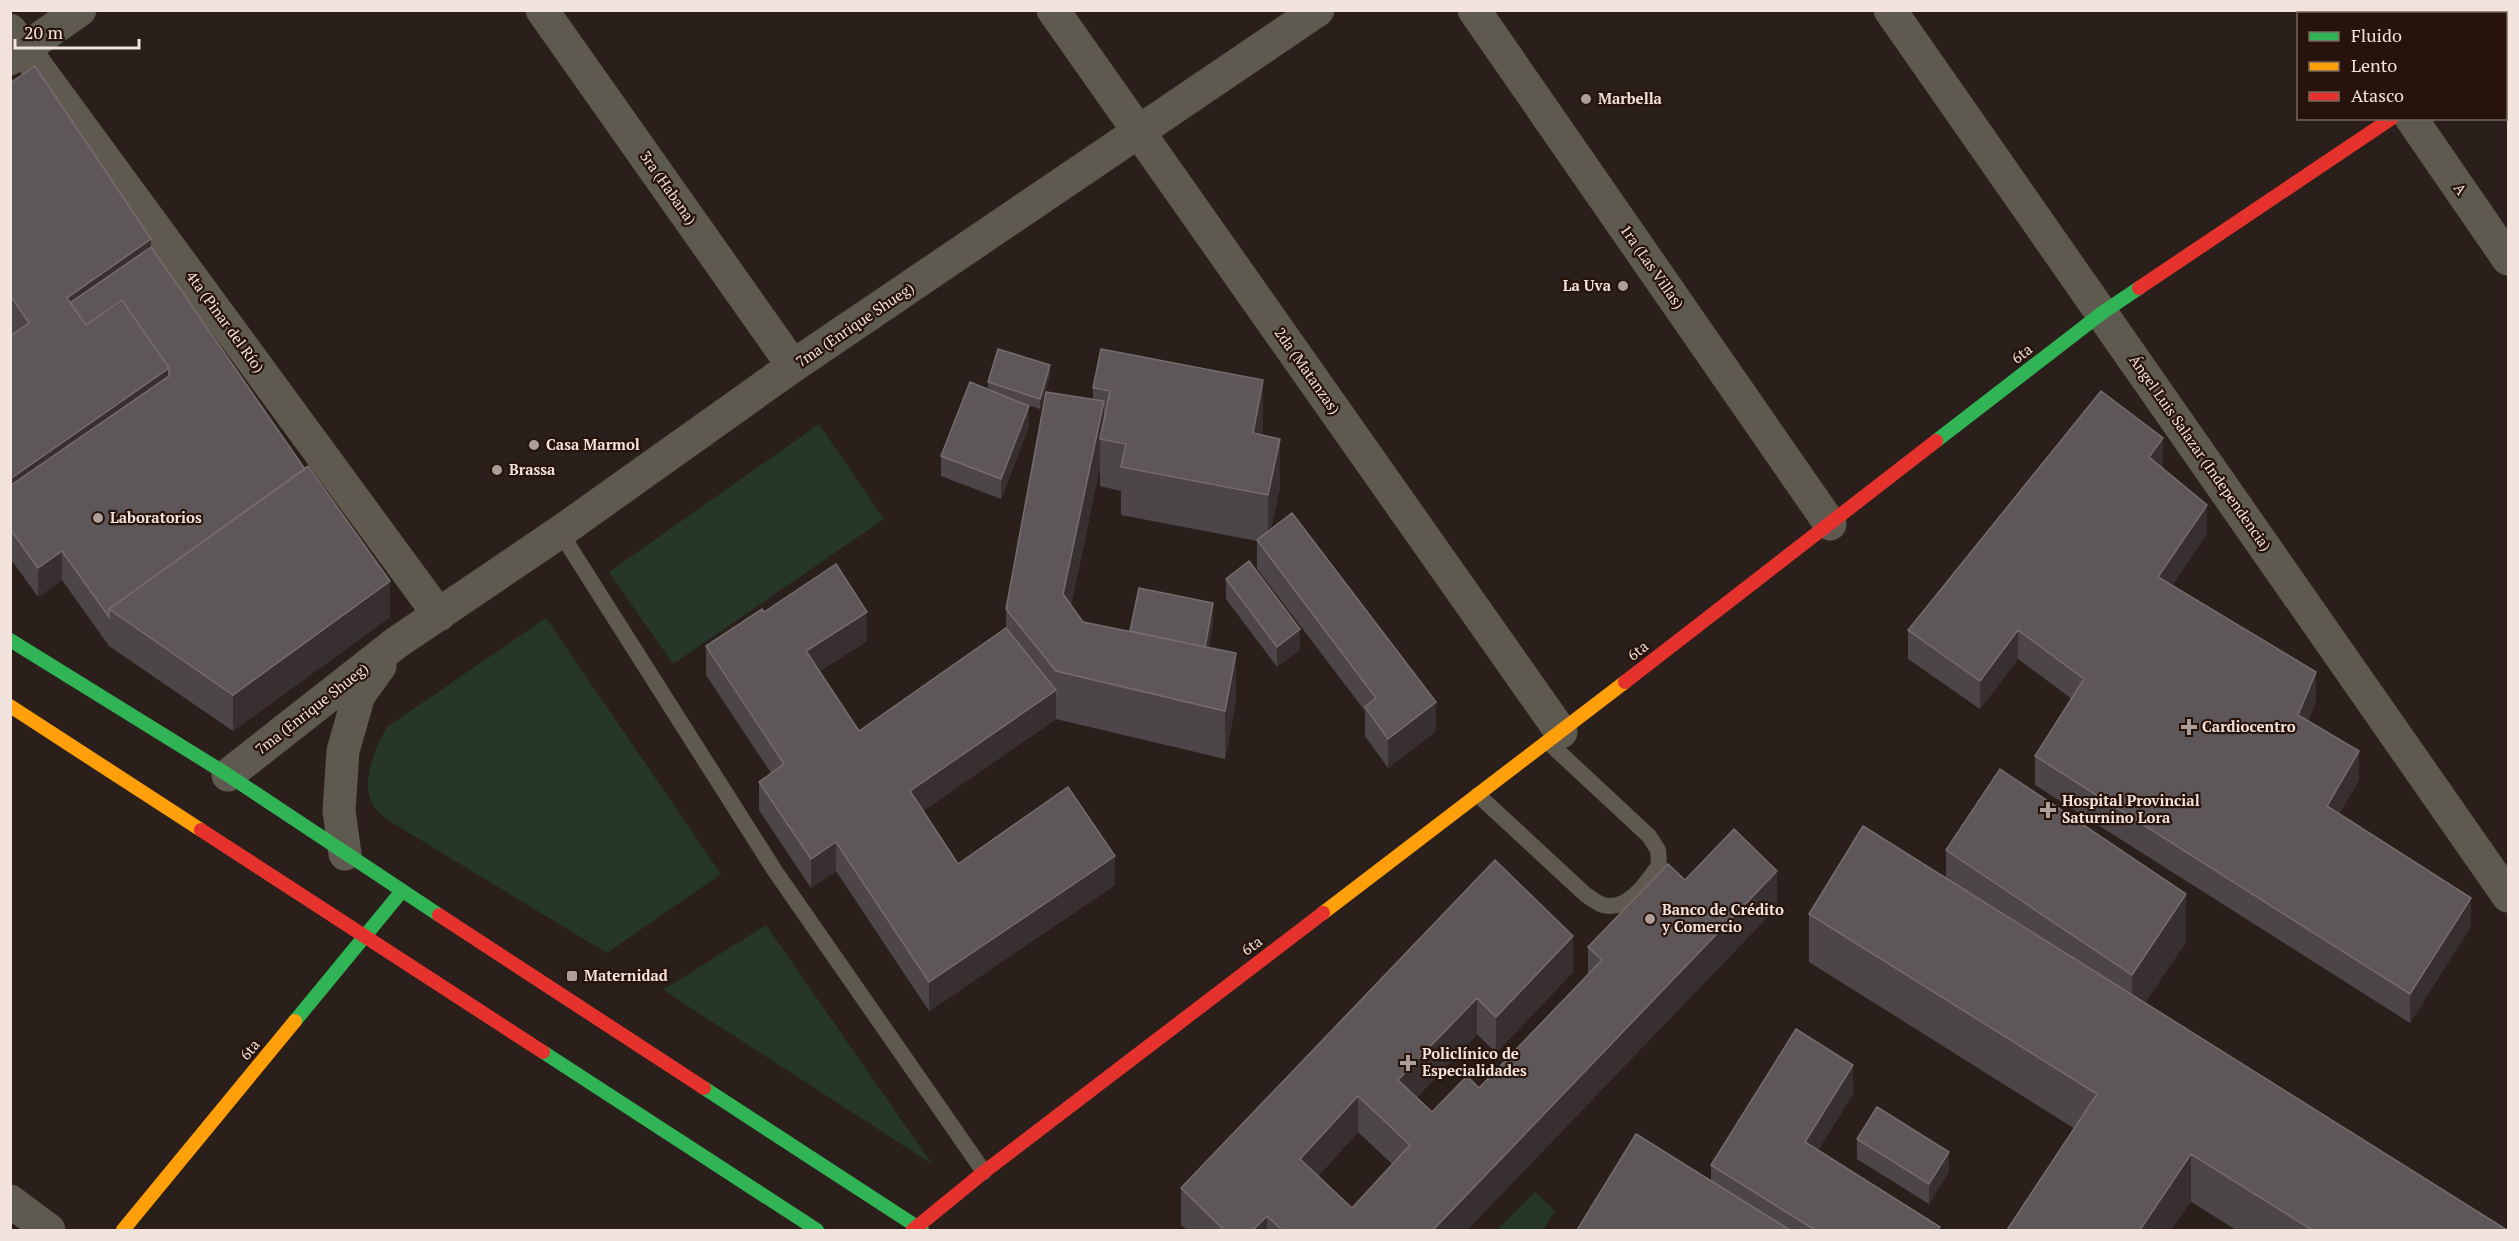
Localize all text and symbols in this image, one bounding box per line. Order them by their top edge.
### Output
scale bar [15,12,140,50]
legend [2297,12,2507,120]
text: 20 m [24,20,64,44]
text: Fluido [2351,23,2402,47]
text: Lento [2351,53,2397,77]
text: Atasco [2351,83,2404,107]
place label: Marbella [1598,88,1663,108]
marker: Marbella [1579,92,1593,106]
street label: 3ra (Habana) [636,146,702,228]
street label: A [2450,178,2472,199]
street label: 1ra (Las Villas) [1616,220,1689,313]
street label: 4ta (Pinar del Río) [182,267,269,376]
place label: La Uva [1563,275,1612,295]
street label: 7ma (Enrique Shueg) [791,277,917,371]
marker: La Uva [1616,279,1630,293]
street label: 2da (Matanzas) [1270,323,1345,418]
street label: 6ta [2007,339,2036,368]
street label: Ángel Luis Salazar (Independencia) [2125,350,2277,555]
place label: Casa Marmol [546,434,640,454]
marker: Casa Marmol [527,438,541,452]
place label: Brassa [509,459,556,479]
marker: Brassa [490,463,504,477]
place label: Laboratorios [110,507,202,527]
marker: Laboratorios [91,511,105,525]
street label: 6ta [1623,636,1652,665]
street label: 7ma (Enrique Shueg) [251,658,372,759]
place label: Cardiocentro [2202,716,2296,736]
marker: Cardiocentro [2180,718,2198,736]
place label: Hospital Provincial Saturnino Lora [2062,790,2200,827]
marker: Hospital Provincial Saturnino Lora [2039,801,2057,819]
place label: Banco de Crédito y Comercio [1661,899,1784,936]
marker: Banco de Crédito y Comercio [1643,912,1657,926]
street label: 6ta [1237,931,1266,960]
place label: Maternidad [584,965,668,985]
marker: Maternidad [565,969,579,983]
street label: 6ta [235,1035,264,1064]
place label: Policlínico de Especialidades [1422,1043,1527,1080]
marker: Policlínico de Especialidades [1399,1054,1417,1072]

